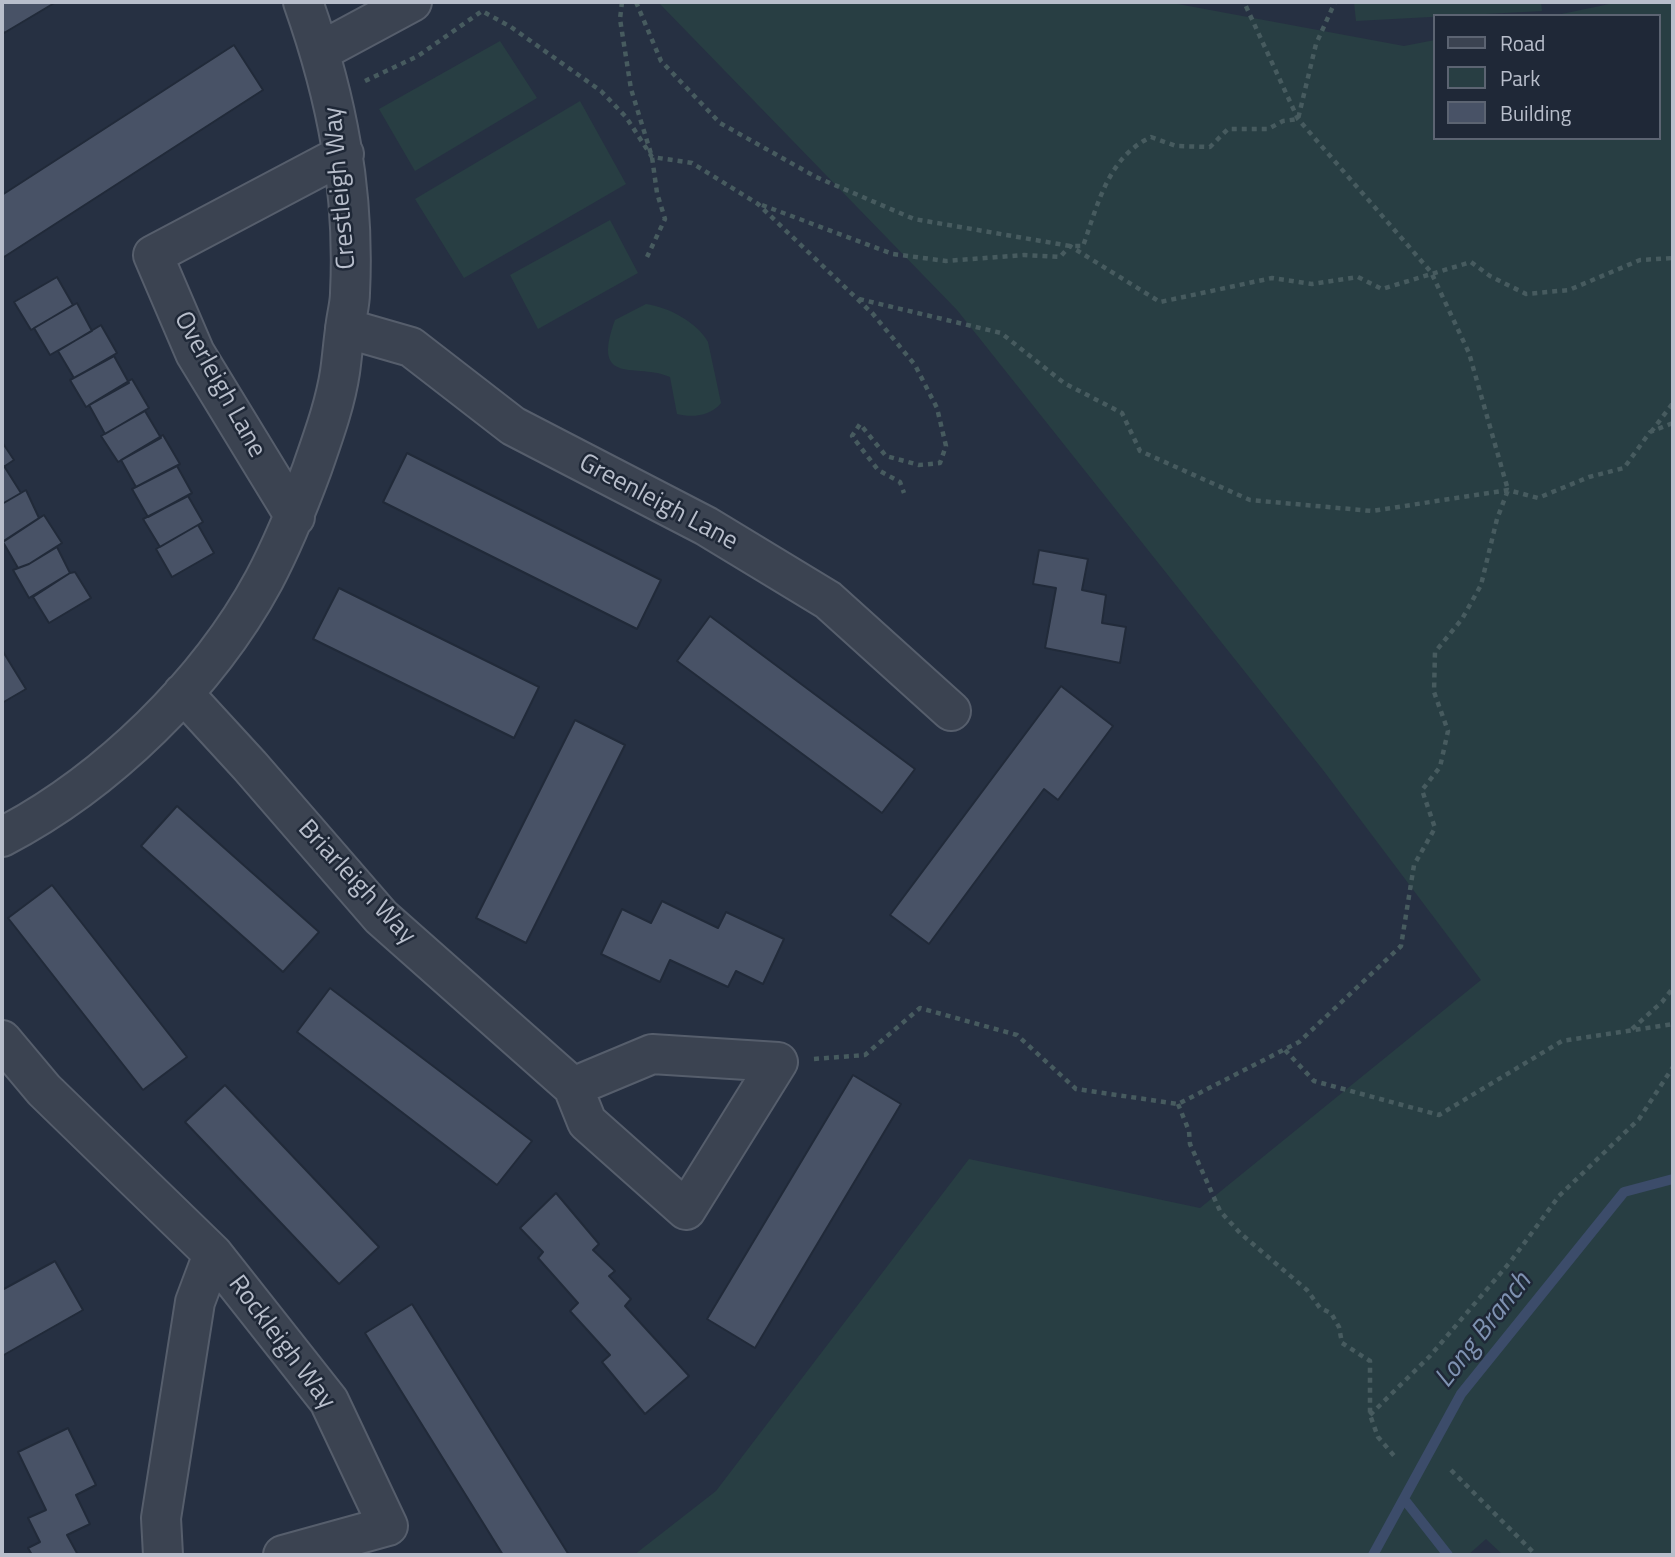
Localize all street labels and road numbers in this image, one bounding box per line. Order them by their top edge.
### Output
street label: Crestleigh Way [318,105,364,271]
street label: Overleigh Lane [166,307,272,463]
street label: Greenleigh Lane [573,448,743,558]
street label: Briarleigh Way [290,814,422,952]
street label: Rockleigh Way [221,1270,341,1416]

